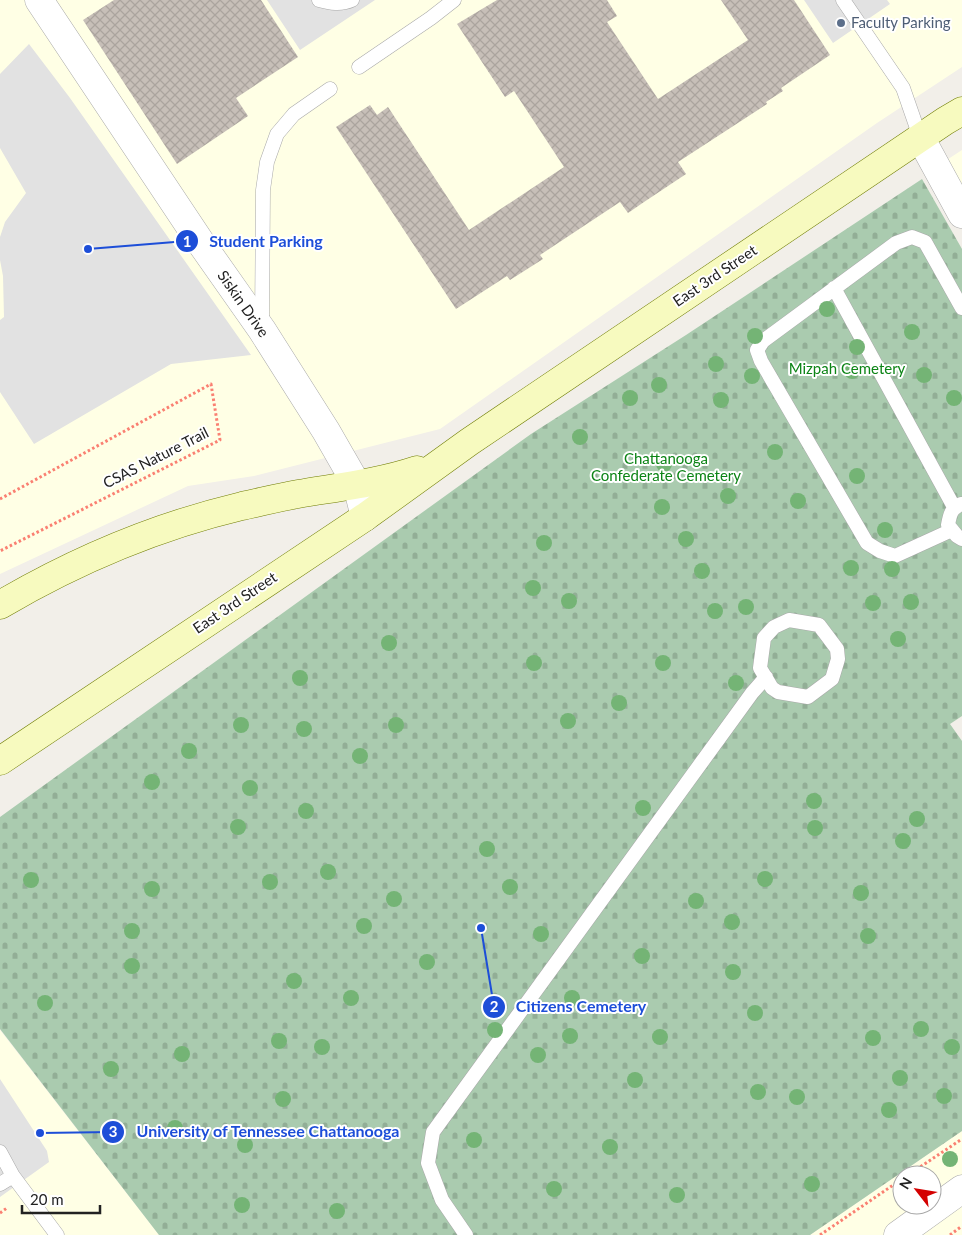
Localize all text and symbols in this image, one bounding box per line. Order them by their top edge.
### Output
place label: Faculty Parking [851,13,951,31]
marker: Faculty Parking [835,17,847,29]
callout: Student Parking [174,226,333,257]
text: Student Parking [209,231,323,250]
text: 1 [183,232,191,250]
street label: East 3rd Street [669,240,760,310]
street label: Siskin Drive [214,267,273,340]
park label: Mizpah Cemetery [789,359,906,377]
street label: CSAS Nature Trail [100,423,211,491]
park label: Chattanooga Confederate Cemetery [591,449,741,484]
street label: East 3rd Street [189,567,280,637]
callout: Citizens Cemetery [481,991,656,1022]
text: Citizens Cemetery [516,996,647,1015]
text: 2 [490,997,499,1015]
callout: University of Tennessee Chattanooga [101,1116,410,1147]
text: University of Tennessee Chattanooga [137,1121,399,1140]
text: 3 [109,1122,117,1140]
north arrow [892,1165,942,1215]
text: N [895,1174,915,1192]
scale bar [22,1182,100,1214]
text: 20 m [30,1190,64,1208]

